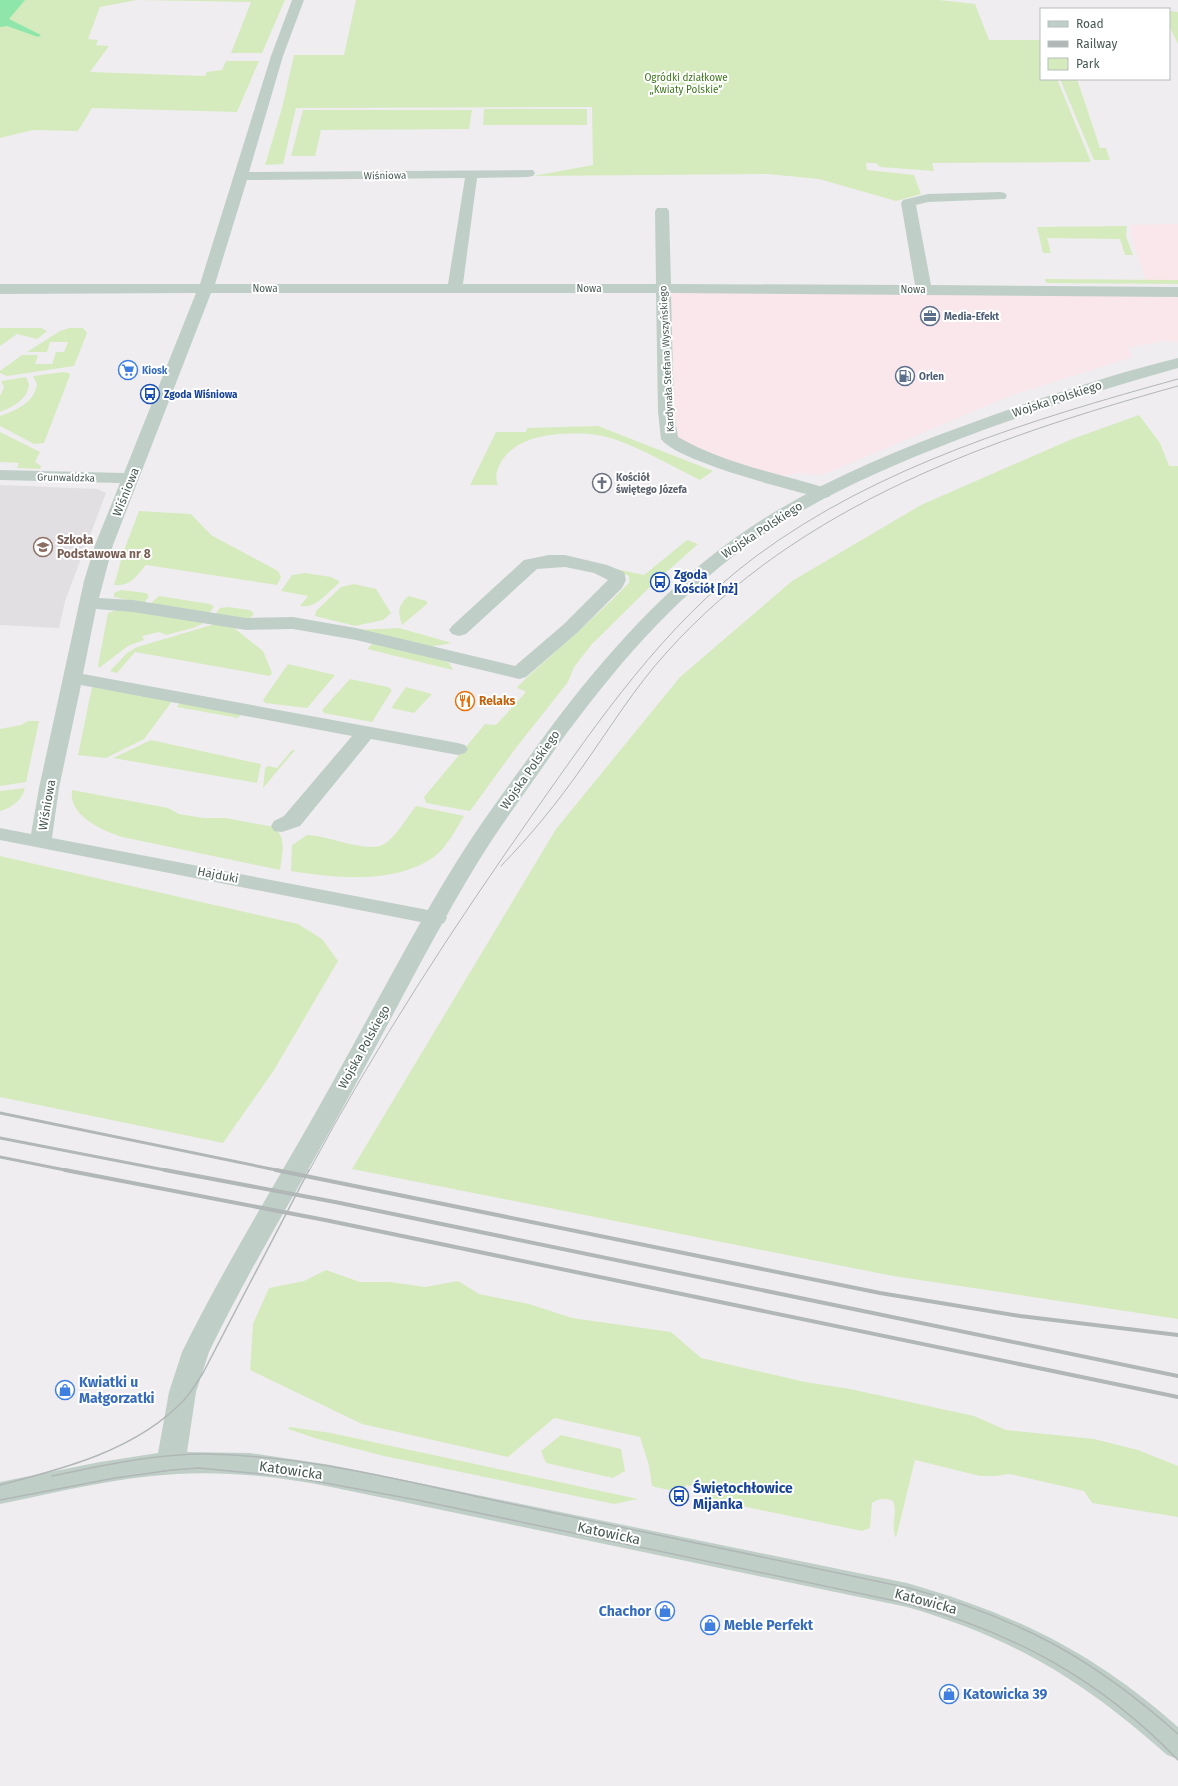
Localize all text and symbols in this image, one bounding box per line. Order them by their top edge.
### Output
legend [1040,8,1170,80]
text: Road [1076,17,1104,31]
text: Railway [1076,37,1117,51]
text: Park [1076,57,1100,71]
park label: Ogródki działkowe „Kwiaty Polskie” [644,72,728,96]
street label: Wiśniowa [364,170,407,182]
street label: Nowa [252,283,278,295]
street label: Nowa [576,283,602,295]
street label: Nowa [900,284,926,296]
street label: Kardynała Stefana Wyszyńskiego [656,285,677,433]
office icon: Media-Efekt [919,305,941,327]
place label: Media-Efekt [944,311,999,323]
supermarket icon: Kiosk [117,359,139,381]
place label: Kiosk [142,365,168,377]
fuel station icon: Orlen [894,365,916,387]
place label: Orlen [919,371,944,383]
street label: Wojska Polskiego [1010,378,1104,420]
bus stop icon: Zgoda Wiśniowa [139,383,161,405]
place label: Zgoda Wiśniowa [164,388,238,401]
street label: Wiśniowa [110,466,142,518]
street label: Grunwaldzka [37,471,95,485]
place label: Kościół świętego Józefa [616,471,688,496]
church icon: Kościół świętego Józefa [591,472,613,494]
street label: Wojska Polskiego [719,499,805,561]
place label: Szkoła Podstawowa nr 8 [57,533,151,561]
school or university icon: Szkoła Podstawowa nr 8 [32,536,54,558]
place label: Zgoda Kościół [nż] [674,568,738,596]
bus stop icon: Zgoda Kościół [nż] [649,571,671,593]
restaurant icon: Relaks [454,690,476,712]
place label: Relaks [479,694,515,708]
street label: Wojska Polskiego [498,728,562,812]
street label: Wiśniowa [36,779,58,831]
street label: Hajduki [196,864,240,886]
street label: Wojska Polskiego [335,1003,393,1091]
place label: Kwiatki u Małgorzatki [79,1374,155,1407]
shop icon: Kwiatki u Małgorzatki [54,1379,76,1401]
street label: Katowicka [258,1458,324,1483]
place label: Świętochłowice Mijanka [693,1479,793,1513]
bus stop icon: Świętochłowice Mijanka [668,1485,690,1507]
street label: Katowicka [576,1519,642,1548]
street label: Katowicka [893,1585,959,1618]
shop icon: Chachor [654,1600,676,1622]
place label: Chachor [599,1603,651,1620]
shop icon: Meble Perfekt [699,1614,721,1636]
place label: Meble Perfekt [724,1617,814,1634]
shop icon: Katowicka 39 [938,1683,960,1705]
place label: Katowicka 39 [963,1686,1048,1703]

